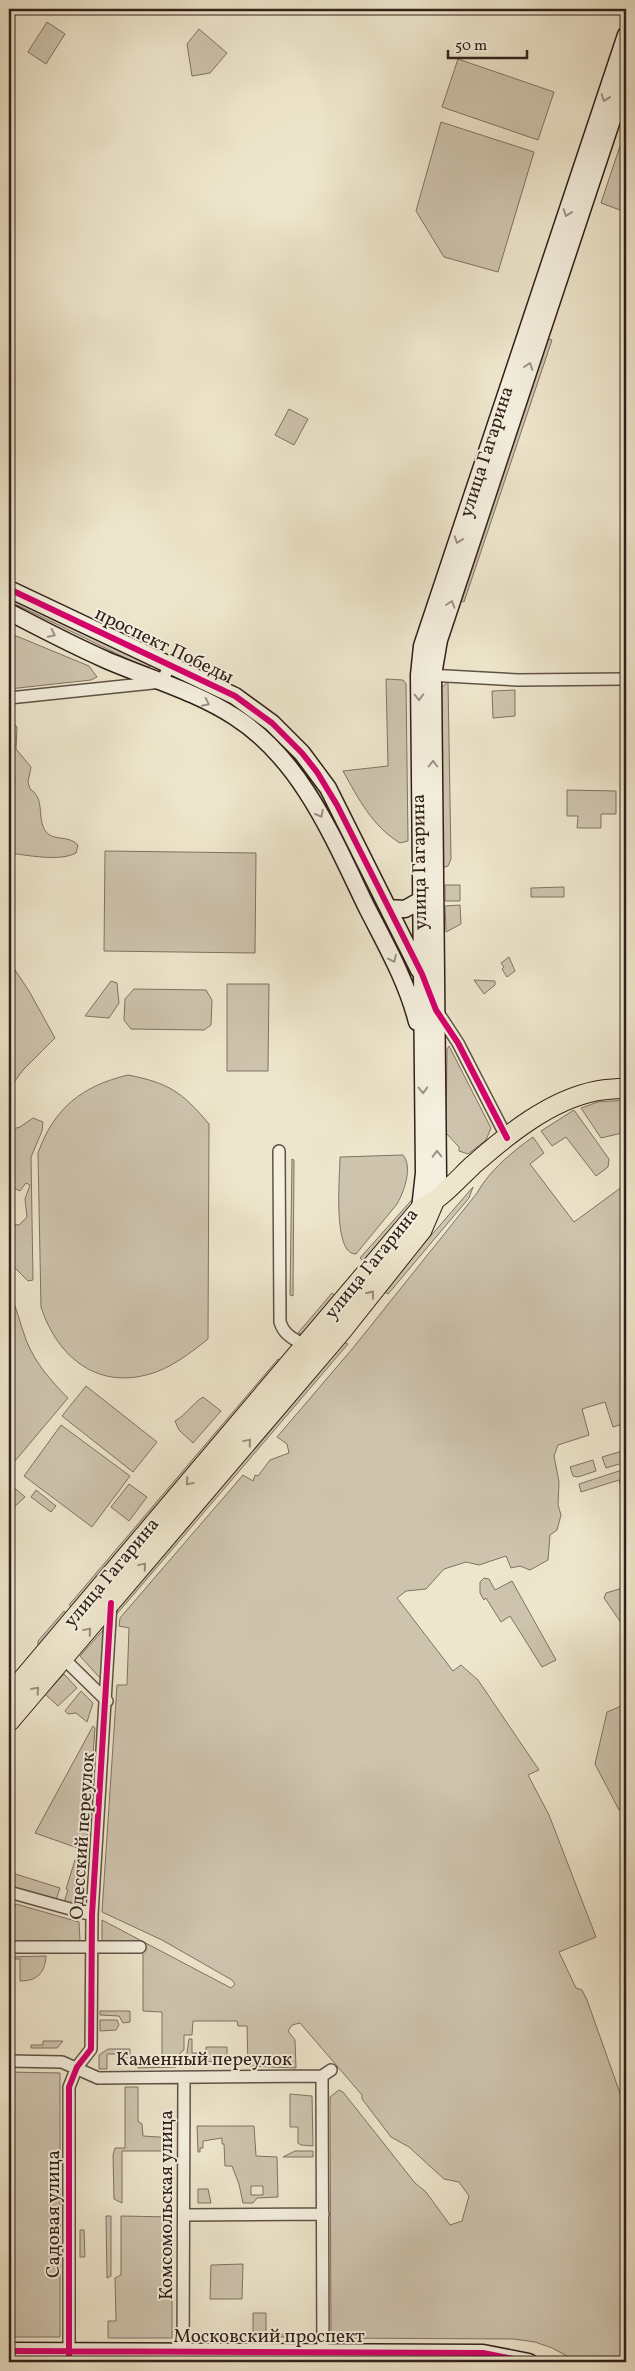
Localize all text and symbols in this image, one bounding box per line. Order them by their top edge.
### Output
scale bar [448,28,526,60]
text: 50 m [455,36,487,57]
one-way arrow [601,93,611,101]
one-way arrow [562,208,572,216]
one-way arrow [523,363,533,371]
street label: улица Гагарина [454,383,520,521]
one-way arrow [454,536,464,544]
one-way arrow [445,600,455,608]
street label: проспект Победы [90,601,238,691]
one-way arrow [47,627,56,637]
one-way arrow [414,693,424,701]
one-way arrow [201,697,210,707]
one-way arrow [428,760,438,768]
street label: улица Гагарина [406,794,434,930]
one-way arrow [314,809,324,818]
one-way arrow [387,954,397,963]
one-way arrow [418,1086,428,1094]
one-way arrow [432,1149,443,1157]
street label: улица Гагарина [319,1203,425,1325]
one-way arrow [366,1291,375,1300]
one-way arrow [242,1439,251,1448]
one-way arrow [185,1477,194,1486]
street label: улица Гагарина [58,1512,166,1634]
one-way arrow [137,1563,146,1572]
one-way arrow [82,1628,91,1637]
one-way arrow [31,1687,40,1696]
street label: Одесский переулок [64,1751,102,1921]
street label: Каменный переулок [116,2047,292,2073]
street label: Комсомольская улица [154,2110,180,2300]
street label: Садовая улица [41,2150,67,2278]
street label: Московский проспект [173,2324,365,2350]

